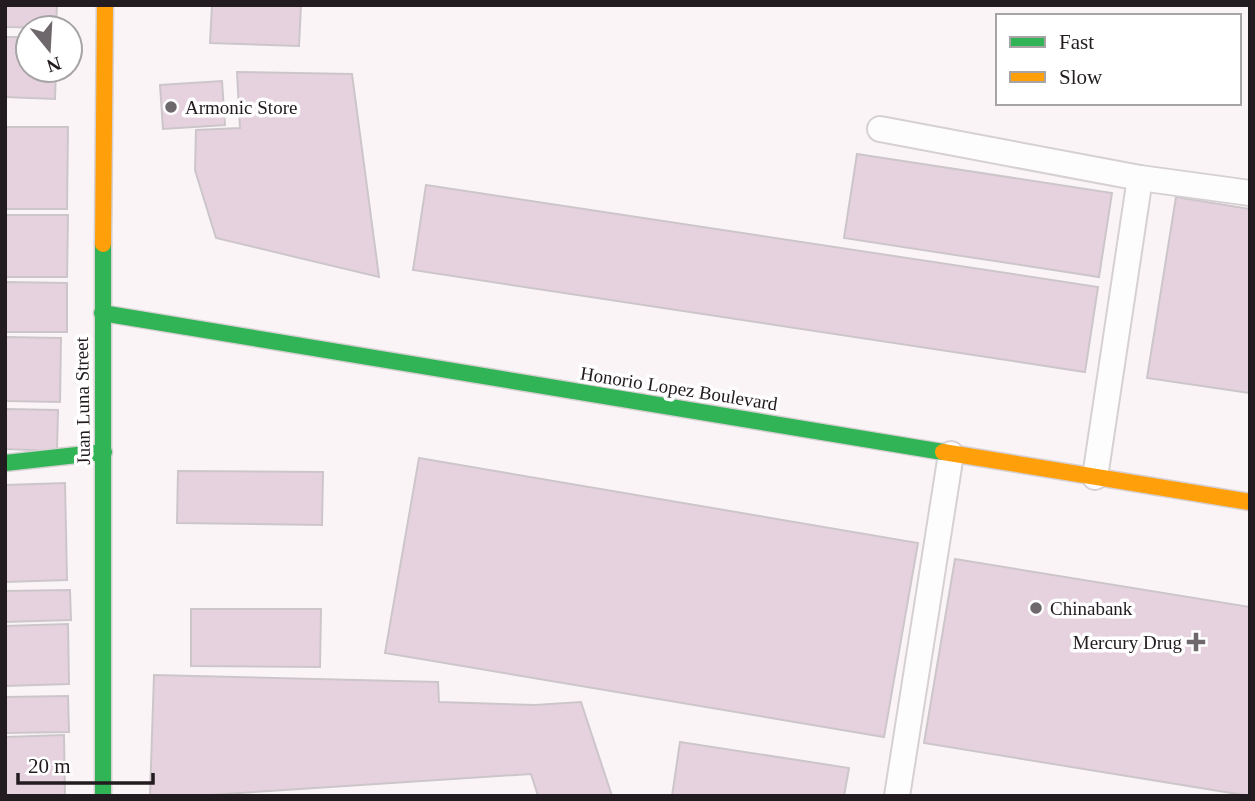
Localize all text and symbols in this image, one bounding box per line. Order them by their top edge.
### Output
north arrow [14,14,84,84]
legend [996,14,1241,105]
text: Fast [1059,30,1094,54]
text: N [44,53,64,77]
text: Slow [1059,65,1103,89]
place label: Armonic Store [185,97,297,118]
marker: Armonic Store [163,99,179,115]
street label: Juan Luna Street [71,336,94,465]
street label: Honorio Lopez Boulevard [579,363,780,415]
place label: Chinabank [1050,598,1133,619]
marker: Chinabank [1028,600,1044,616]
place label: Mercury Drug [1073,632,1182,653]
marker: Mercury Drug [1188,634,1204,650]
scale bar [18,742,152,786]
text: 20 m [28,754,71,778]

